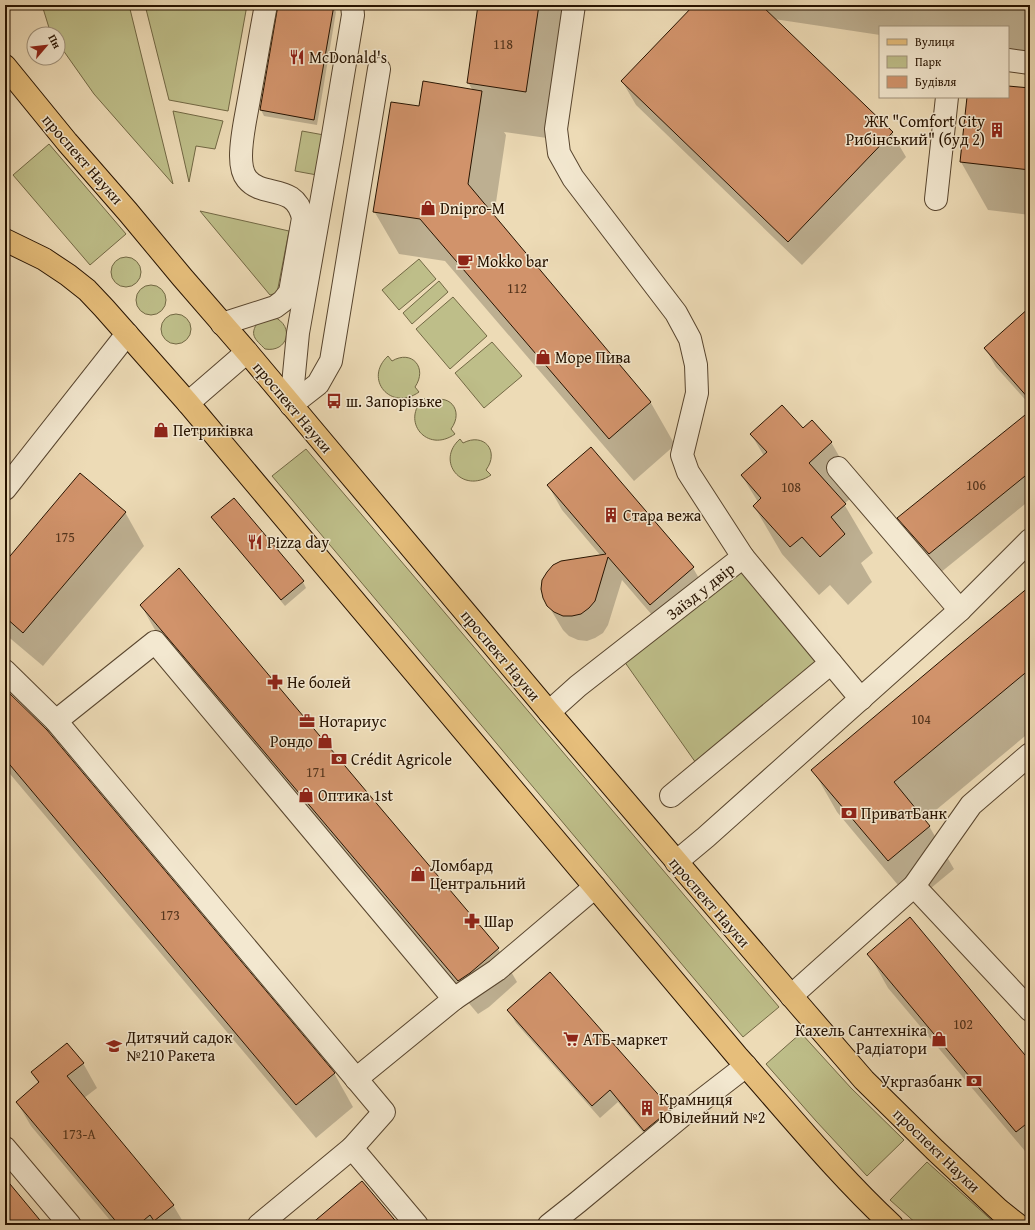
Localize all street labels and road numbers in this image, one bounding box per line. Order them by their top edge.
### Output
street label: проспект Науки [37,108,130,210]
street label: проспект Науки [247,356,339,458]
street label: Заїзд у двір [661,556,740,625]
street label: проспект Науки [455,604,547,706]
street label: проспект Науки [664,851,757,953]
street label: проспект Науки [888,1102,986,1198]

